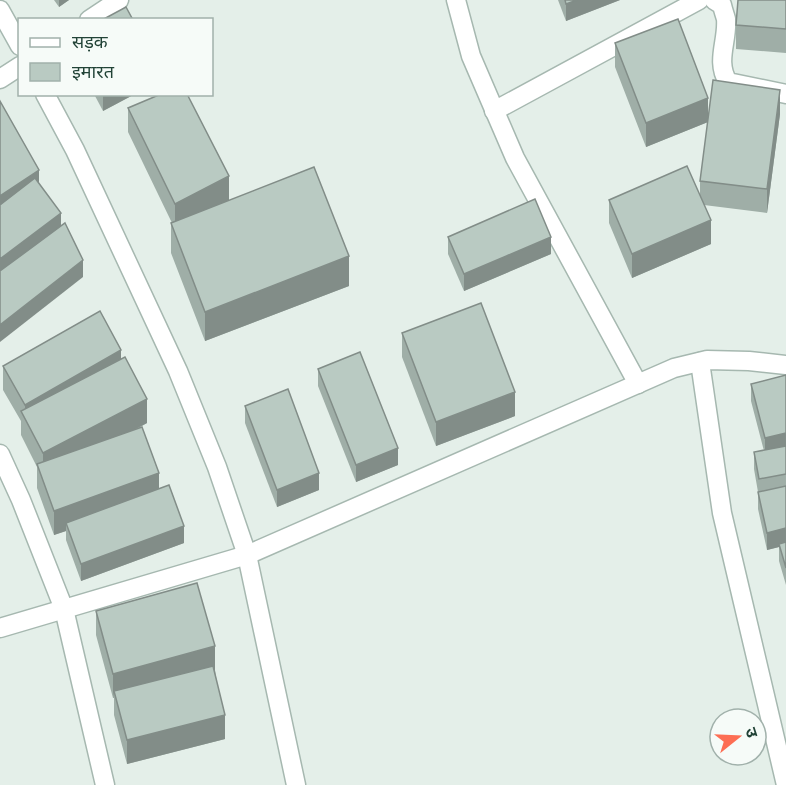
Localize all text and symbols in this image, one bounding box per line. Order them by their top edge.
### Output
legend [18,18,213,96]
text: सड़क [72,29,109,53]
text: इमारत [72,59,115,83]
north arrow [708,707,768,767]
text: उ [740,725,764,741]

